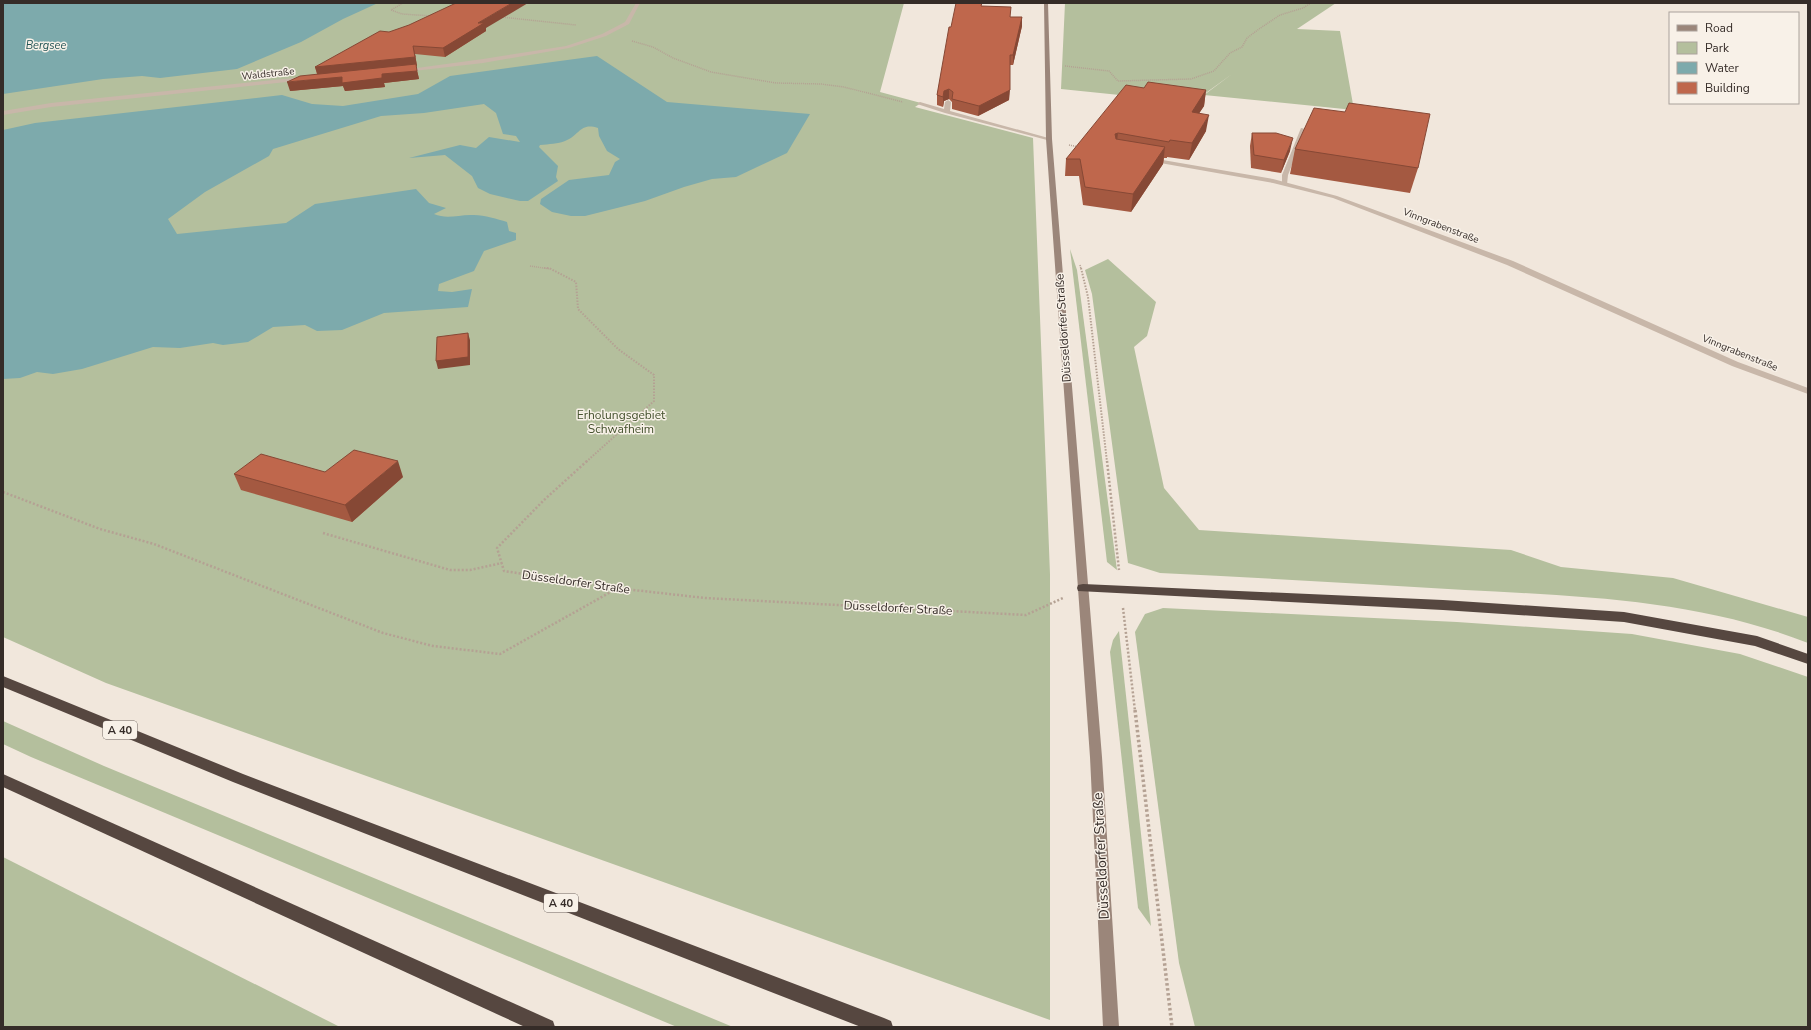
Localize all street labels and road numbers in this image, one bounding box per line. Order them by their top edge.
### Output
street label: Waldstraße [241,64,295,84]
street label: Vinngrabenstraße [1400,205,1481,247]
street label: Düsseldorfer Straße [1051,273,1075,383]
street label: Vinngrabenstraße [1699,331,1780,375]
street label: Düsseldorfer Straße [521,567,631,597]
street label: Düsseldorfer Straße [843,597,953,619]
road number: A 40 [103,721,137,739]
street label: Düsseldorfer Straße [1088,792,1114,920]
road number: A 40 [544,894,578,912]

